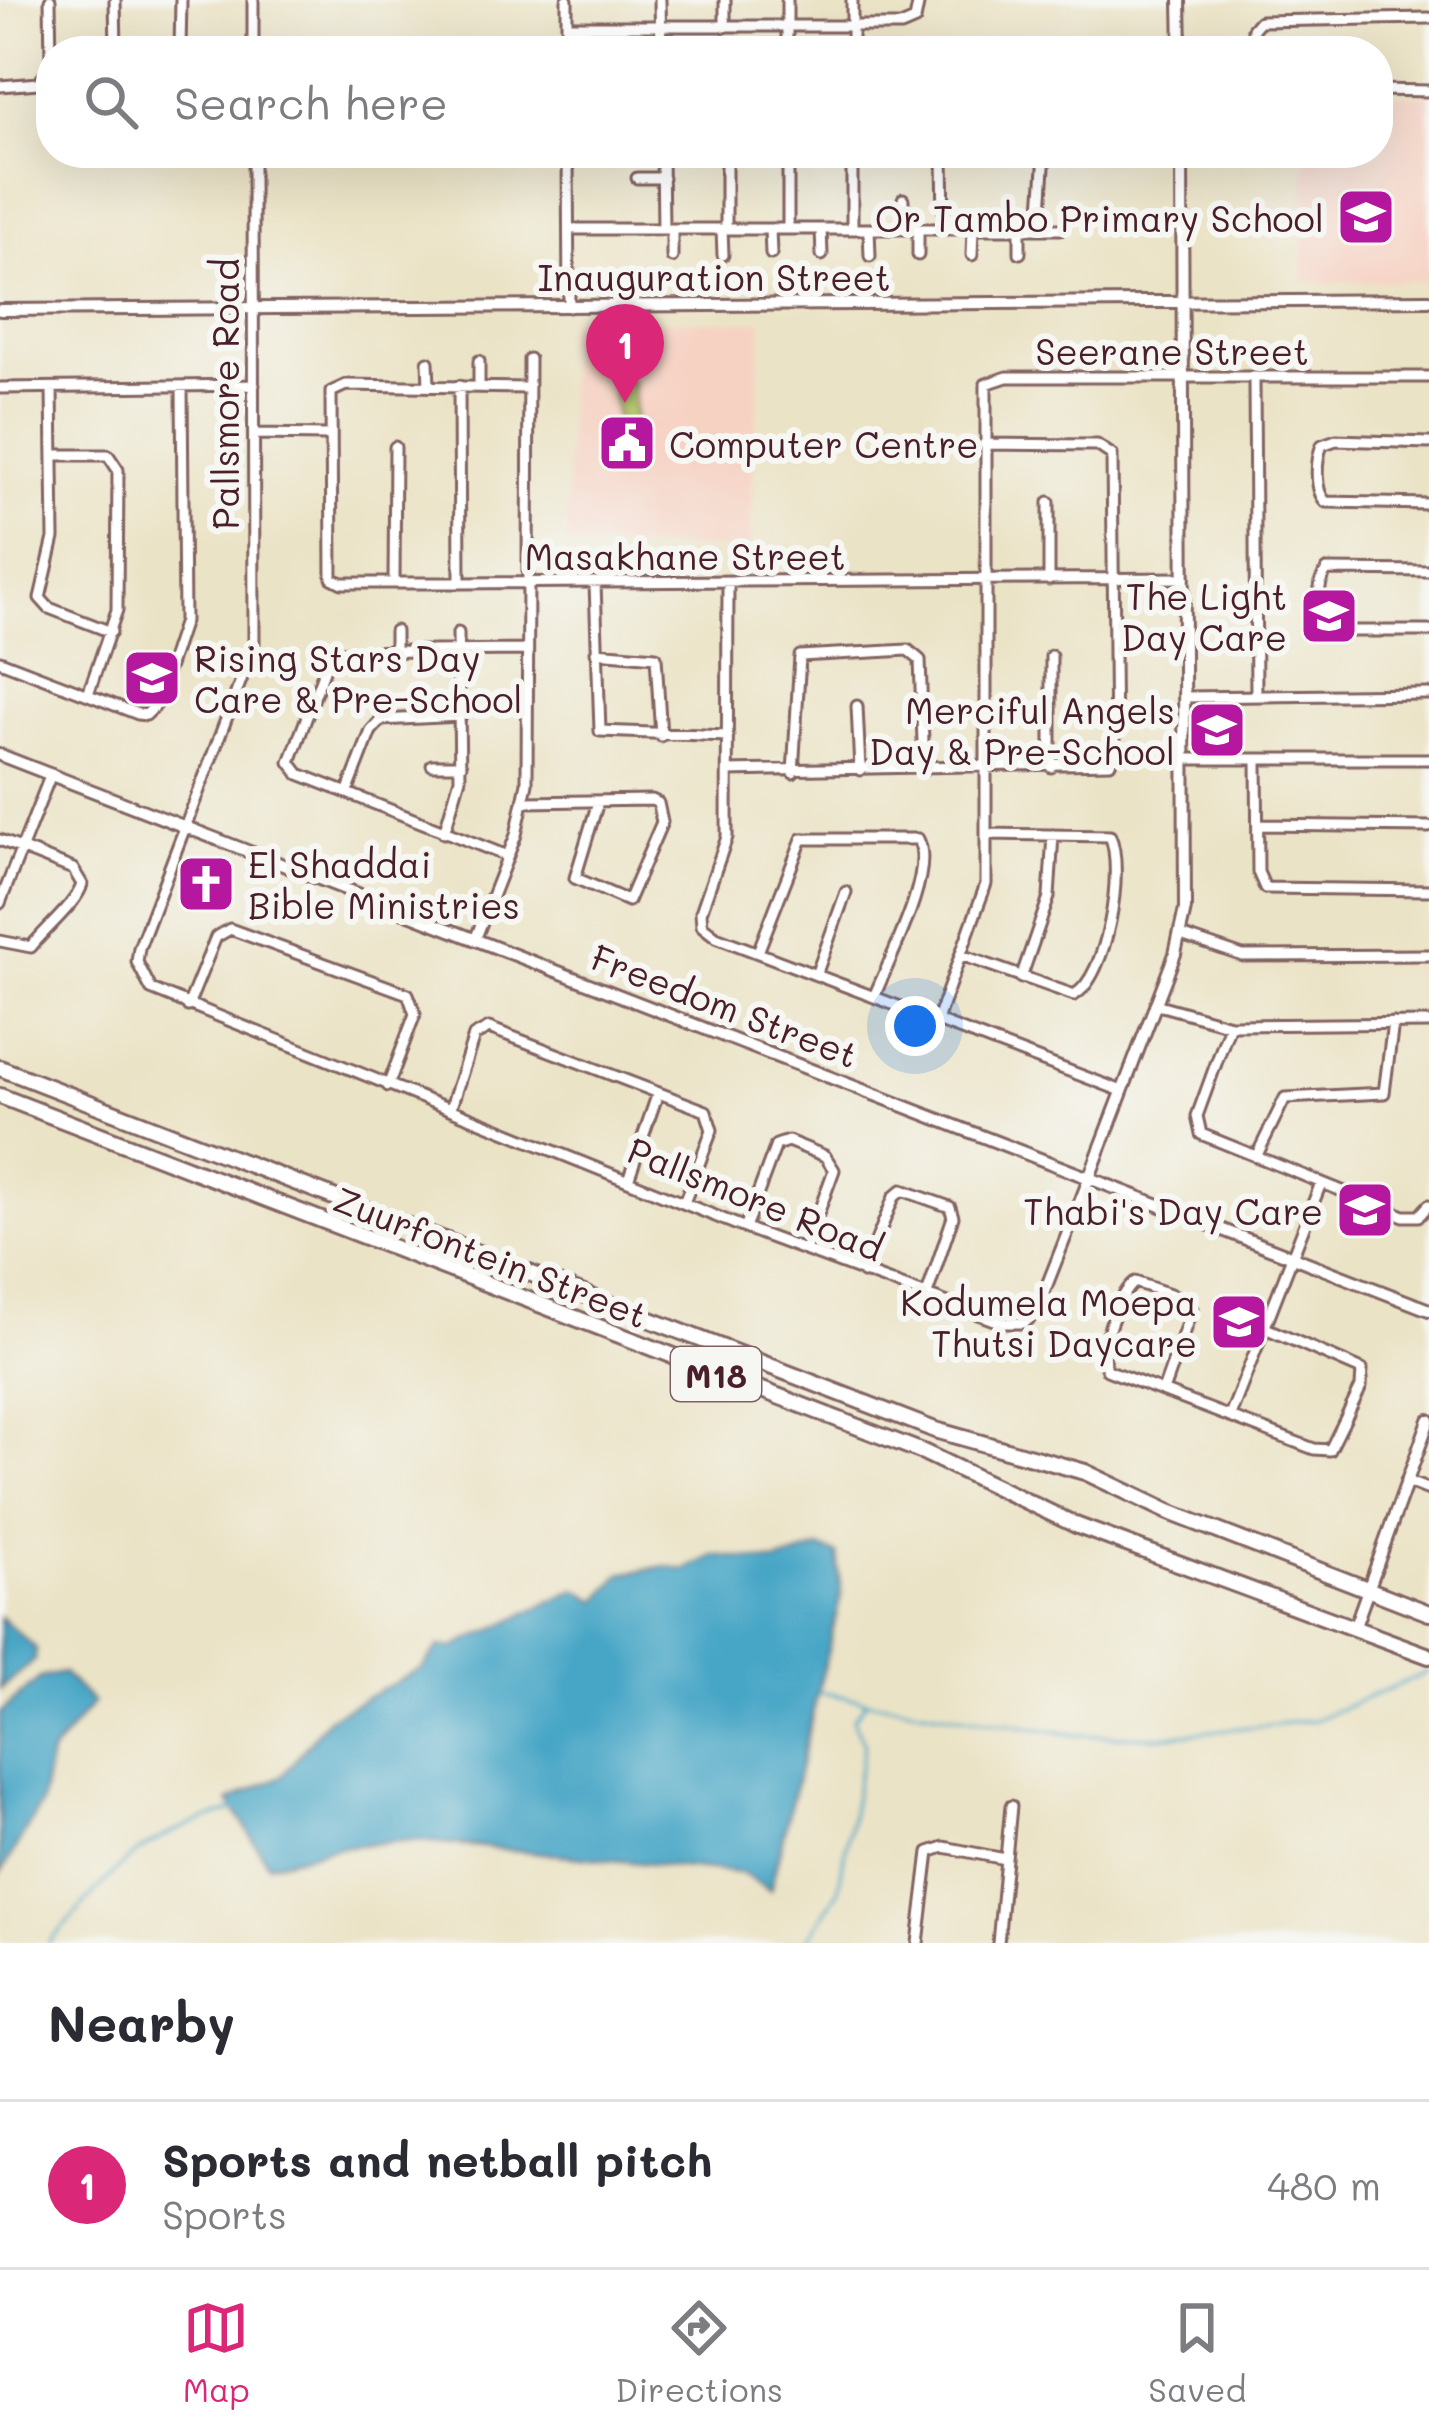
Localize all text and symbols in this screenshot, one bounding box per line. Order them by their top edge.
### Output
search box [36,36,1393,168]
icon: search [78,69,144,135]
text: Search here [174,73,448,131]
school or university icon: Or Tambo Primary School [1335,186,1397,248]
place label: Or Tambo Primary School [875,194,1324,242]
street label: Inauguration Street [537,253,891,300]
street label: Pallsmore Road [201,258,248,530]
pin: 1 [586,304,664,403]
street label: Seerane Street [1035,327,1309,374]
public building icon: Computer Centre [596,412,658,474]
place label: Computer Centre [669,420,979,467]
street label: Masakhane Street [524,532,846,579]
place label: The Light Day Care [1121,572,1287,661]
school or university icon: The Light Day Care [1298,585,1360,647]
place label: Rising Stars Day Care & Pre-School [194,634,523,722]
school or university icon: Rising Stars Day Care & Pre-School [121,647,183,709]
place label: Merciful Angels Day & Pre-School [869,686,1175,775]
school or university icon: Merciful Angels Day & Pre-School [1186,699,1248,761]
place label: El Shaddai Bible Ministries [248,840,520,928]
church icon: El Shaddai Bible Ministries [175,853,237,915]
street label: Freedom Street [585,933,865,1077]
your location [885,996,945,1056]
street label: Pallsmore Road [621,1125,891,1271]
street label: Zuurfontein Street [328,1175,654,1337]
school or university icon: Thabi's Day Care [1334,1179,1396,1241]
place label: Thabi's Day Care [1023,1187,1323,1235]
place label: Kodumela Moepa Thutsi Daycare [900,1278,1197,1367]
school or university icon: Kodumela Moepa Thutsi Daycare [1208,1291,1270,1353]
road number: M18 [671,1347,761,1401]
text: Nearby [48,1988,235,2055]
text: Sports and netball pitch [162,2130,712,2188]
text: 1 [78,2159,96,2210]
text: 480 m [1267,2159,1381,2210]
text: Sports [162,2188,287,2239]
tab: Map [183,2295,250,2410]
tab: Directions [615,2295,783,2410]
tab: Saved [1148,2295,1246,2410]

